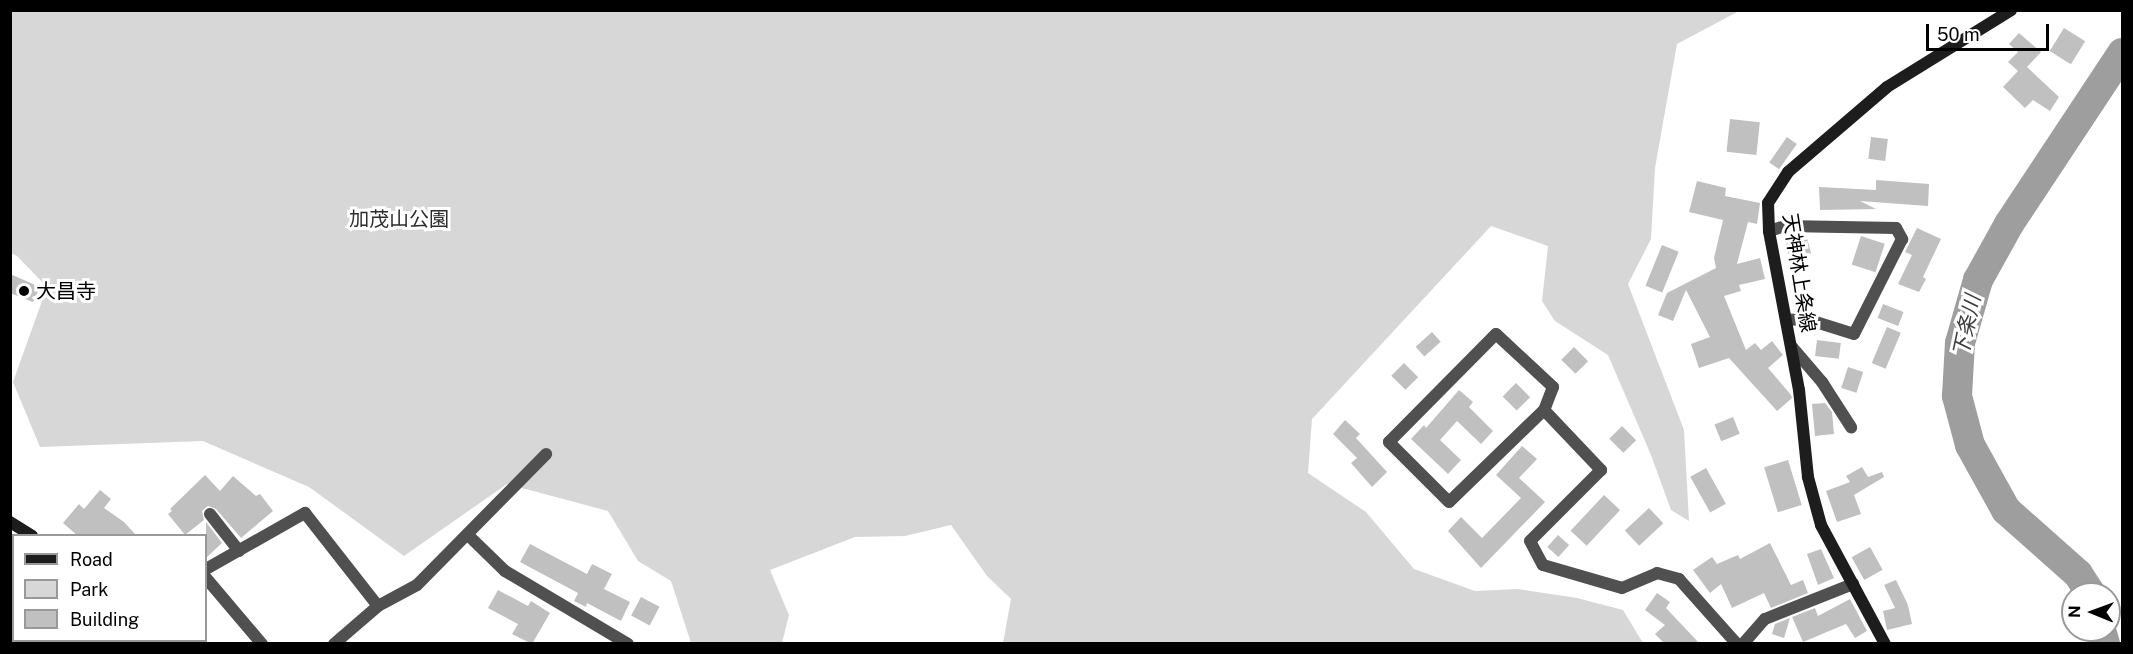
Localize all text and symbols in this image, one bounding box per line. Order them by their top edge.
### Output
scale bar [1929,12,2052,50]
text: 50 m [1937,24,1980,45]
park label: 加茂山公園 [349,207,449,231]
street label: 天神林上条線 [1778,212,1820,334]
place label: 大昌寺 [36,279,96,303]
marker: 大昌寺 [17,284,31,298]
water label: 下条川 [1948,293,1986,359]
legend [12,534,207,642]
text: Road [70,549,113,570]
text: Park [70,579,108,600]
north arrow [2061,582,2121,642]
text: N [2065,605,2084,618]
text: Building [70,609,139,630]

